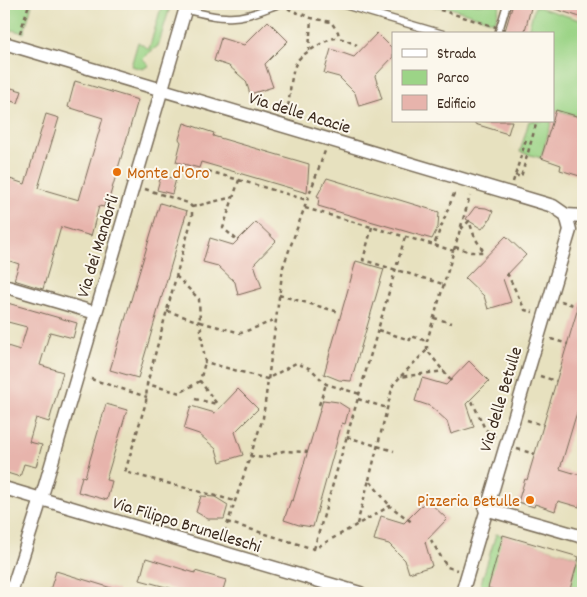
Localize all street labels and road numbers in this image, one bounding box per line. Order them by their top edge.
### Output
street label: Via delle Acacie [245,87,353,142]
street label: Via dei Mandorli [72,192,127,301]
street label: Via delle Betulle [475,344,530,455]
street label: Via Filippo Brunelleschi [109,492,264,561]

